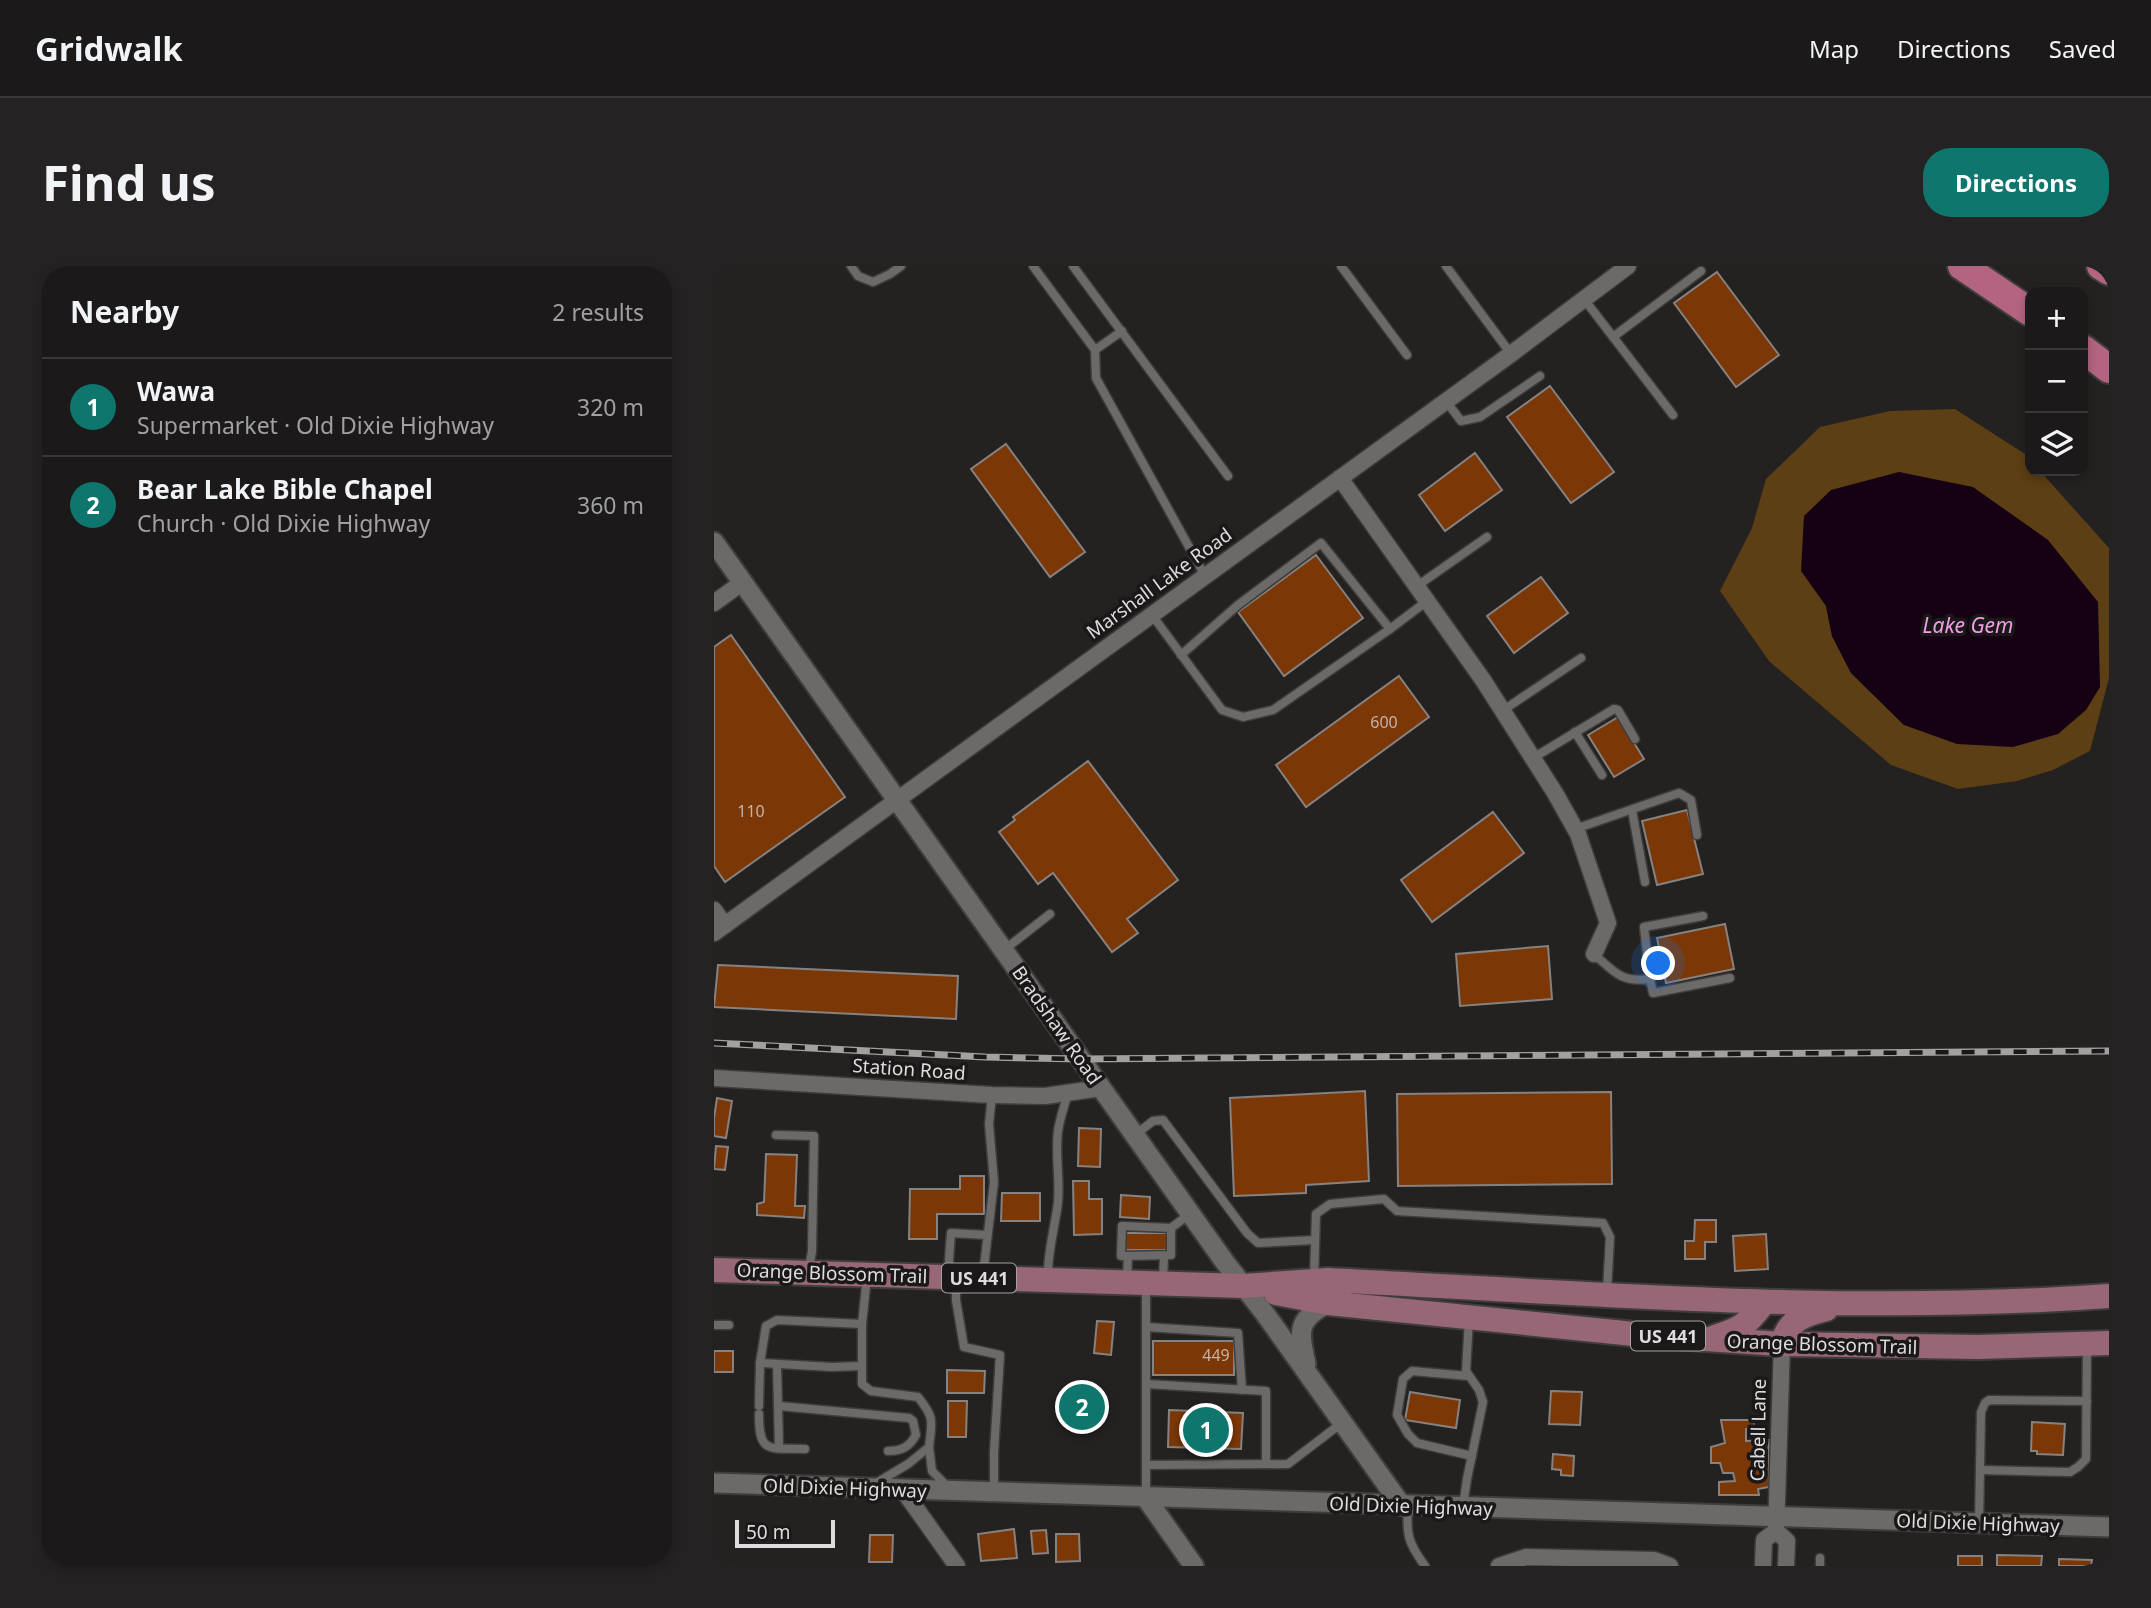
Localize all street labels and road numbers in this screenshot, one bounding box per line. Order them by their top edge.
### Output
street label: Marshall Lake Road [1081,521,1237,645]
street label: Bradshaw Road [1006,961,1108,1089]
street label: Station Road [851,1052,967,1086]
street label: Orange Blossom Trail [736,1257,928,1289]
road number: US 441 [942,1264,1016,1293]
road number: US 441 [1631,1322,1705,1350]
street label: Orange Blossom Trail [1726,1328,1918,1360]
street label: Cabell Lane [1744,1378,1772,1482]
street label: Old Dixie Highway [763,1472,927,1504]
street label: Old Dixie Highway [1329,1490,1493,1522]
street label: Old Dixie Highway [1896,1507,2060,1539]

